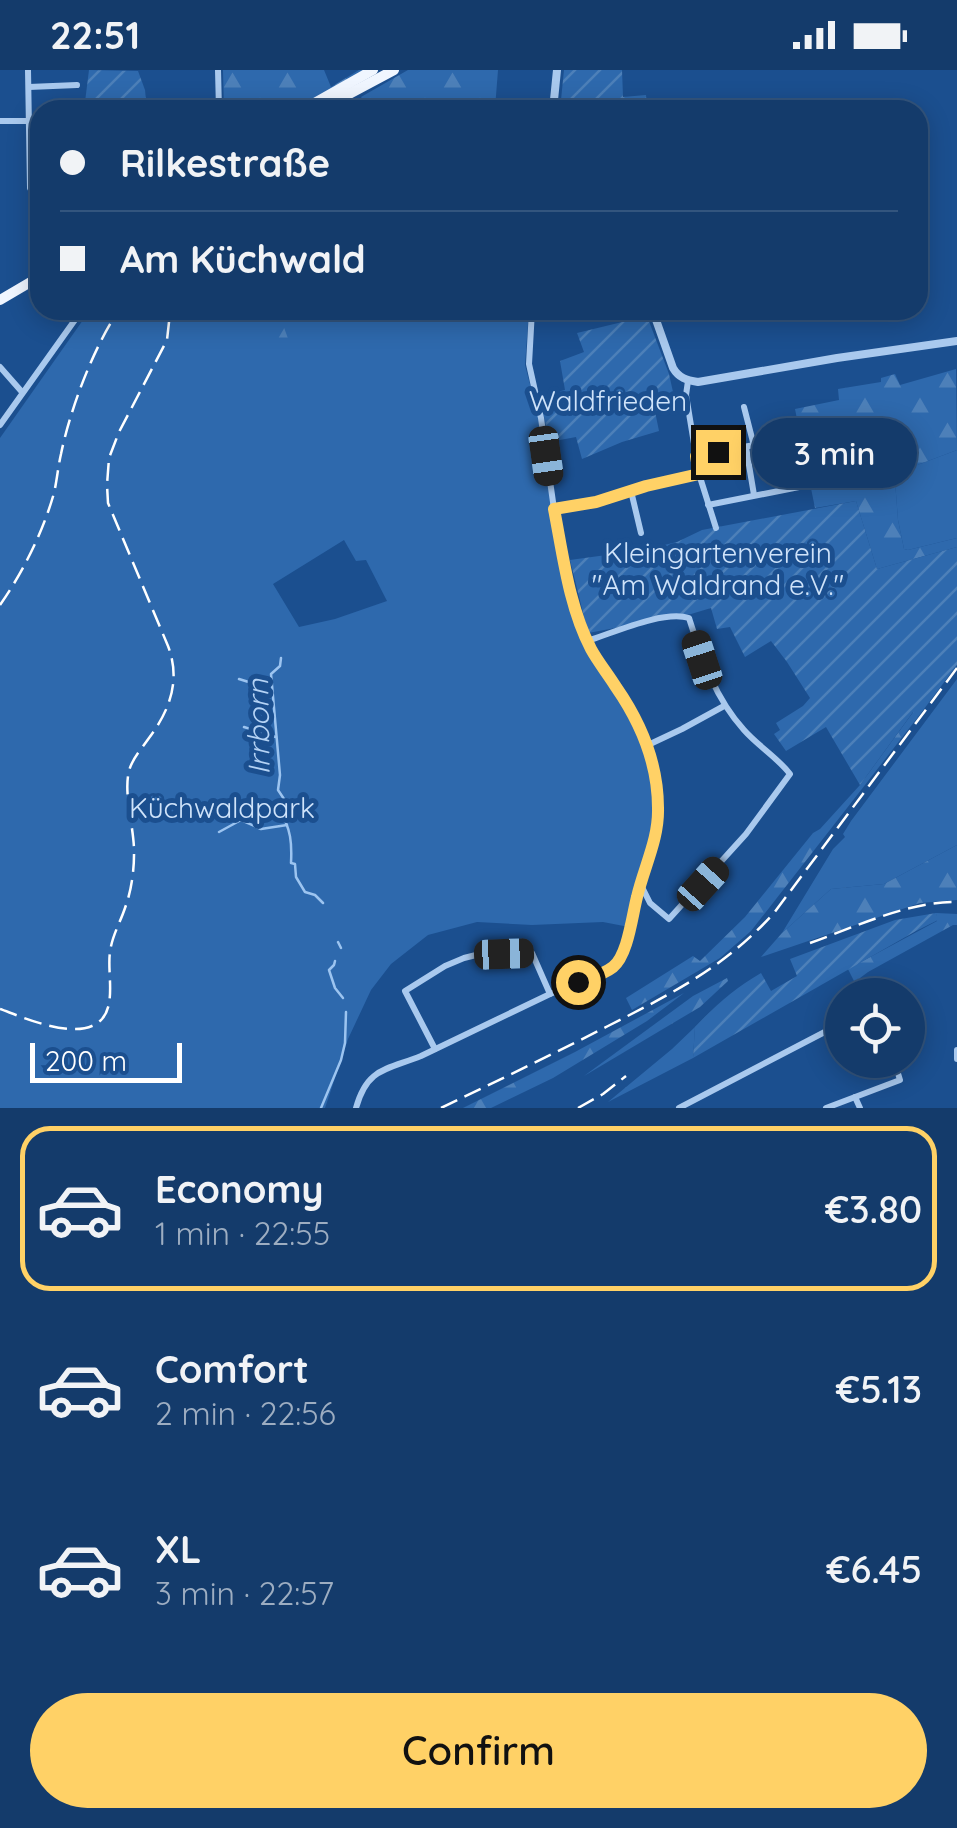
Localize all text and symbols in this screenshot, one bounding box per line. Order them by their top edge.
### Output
text: 22:51 [50,11,140,59]
text: Rilkestraße [120,139,330,187]
text: Am Küchwald [120,235,366,283]
park label: Waldfrieden [529,383,687,418]
callout: 3 min [753,417,918,487]
car [527,424,565,488]
route end [696,430,741,475]
text: 3 min [794,433,875,473]
park label: Kleingartenverein "Am Waldrand e.V." [592,535,844,602]
car [678,627,726,693]
water label: Irrborn [238,678,278,775]
park label: Küchwaldpark [129,790,315,825]
car [672,852,734,916]
car [473,938,535,970]
route start [556,960,601,1005]
map controls [825,978,925,1078]
button: locate [825,978,925,1078]
scale bar [30,1038,182,1083]
text: 200 m [45,1043,127,1078]
icon: car [35,1164,125,1254]
text: Economy [155,1165,324,1213]
text: €3.80 [825,1185,922,1233]
text: 1 min · 22:55 [155,1213,330,1253]
icon: car [35,1344,125,1434]
text: Comfort [155,1345,309,1393]
text: €5.13 [836,1365,922,1413]
text: 2 min · 22:56 [155,1393,336,1433]
icon: car [35,1524,125,1614]
text: XL [155,1525,201,1573]
text: €6.45 [826,1545,922,1593]
text: 3 min · 22:57 [155,1573,334,1613]
button: Confirm [30,1693,927,1808]

